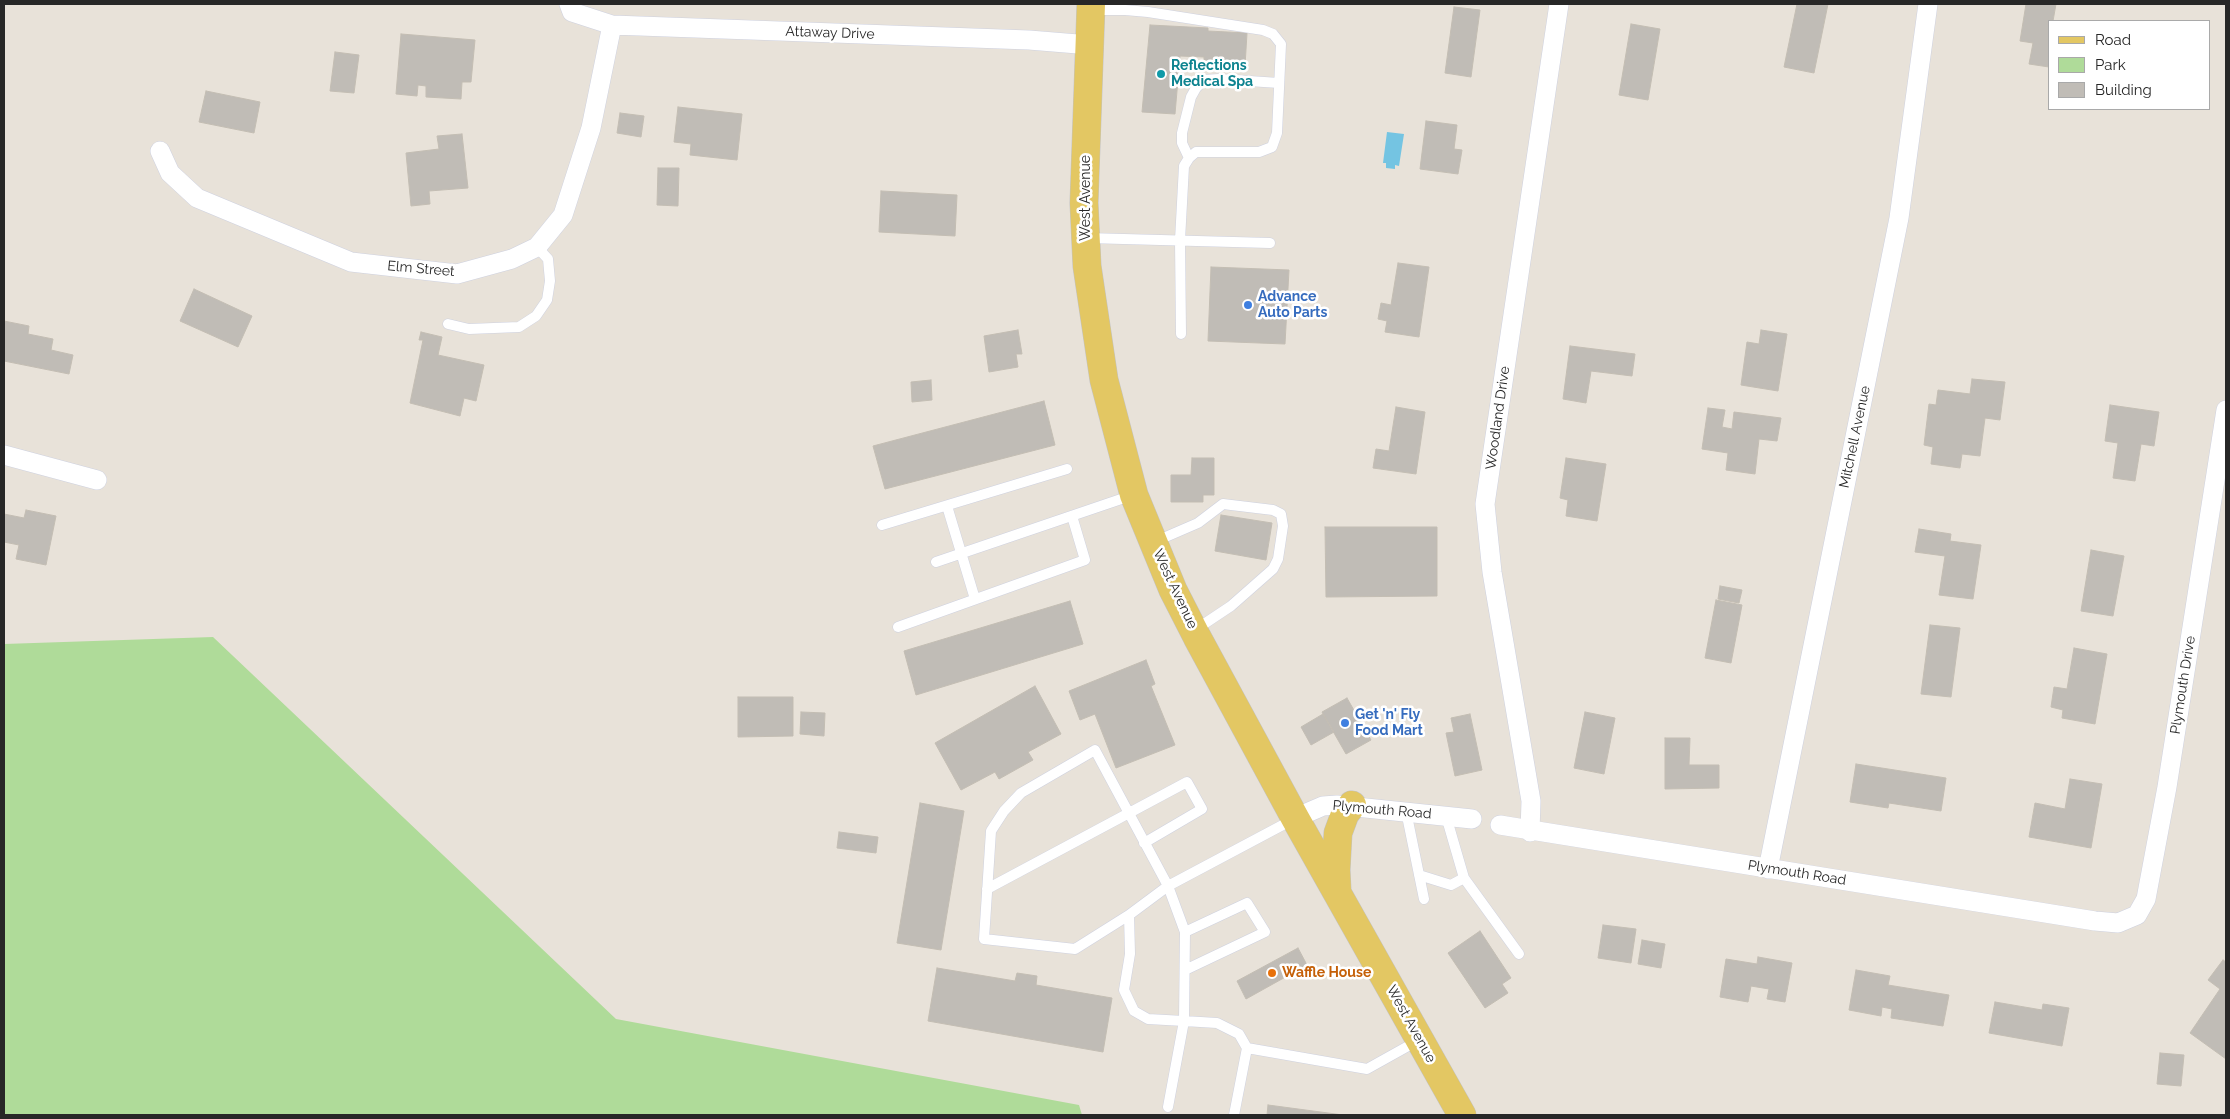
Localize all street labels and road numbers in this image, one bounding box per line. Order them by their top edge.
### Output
street label: Attaway Drive [785,23,875,43]
street label: West Avenue [1078,155,1094,241]
street label: Elm Street [387,258,455,280]
street label: Woodland Drive [1482,365,1514,471]
street label: Mitchell Avenue [1836,384,1874,490]
street label: West Avenue [1149,546,1201,632]
street label: Plymouth Drive [2167,635,2199,735]
street label: Plymouth Road [1332,797,1432,823]
street label: Plymouth Road [1747,857,1847,889]
street label: West Avenue [1383,982,1439,1066]

